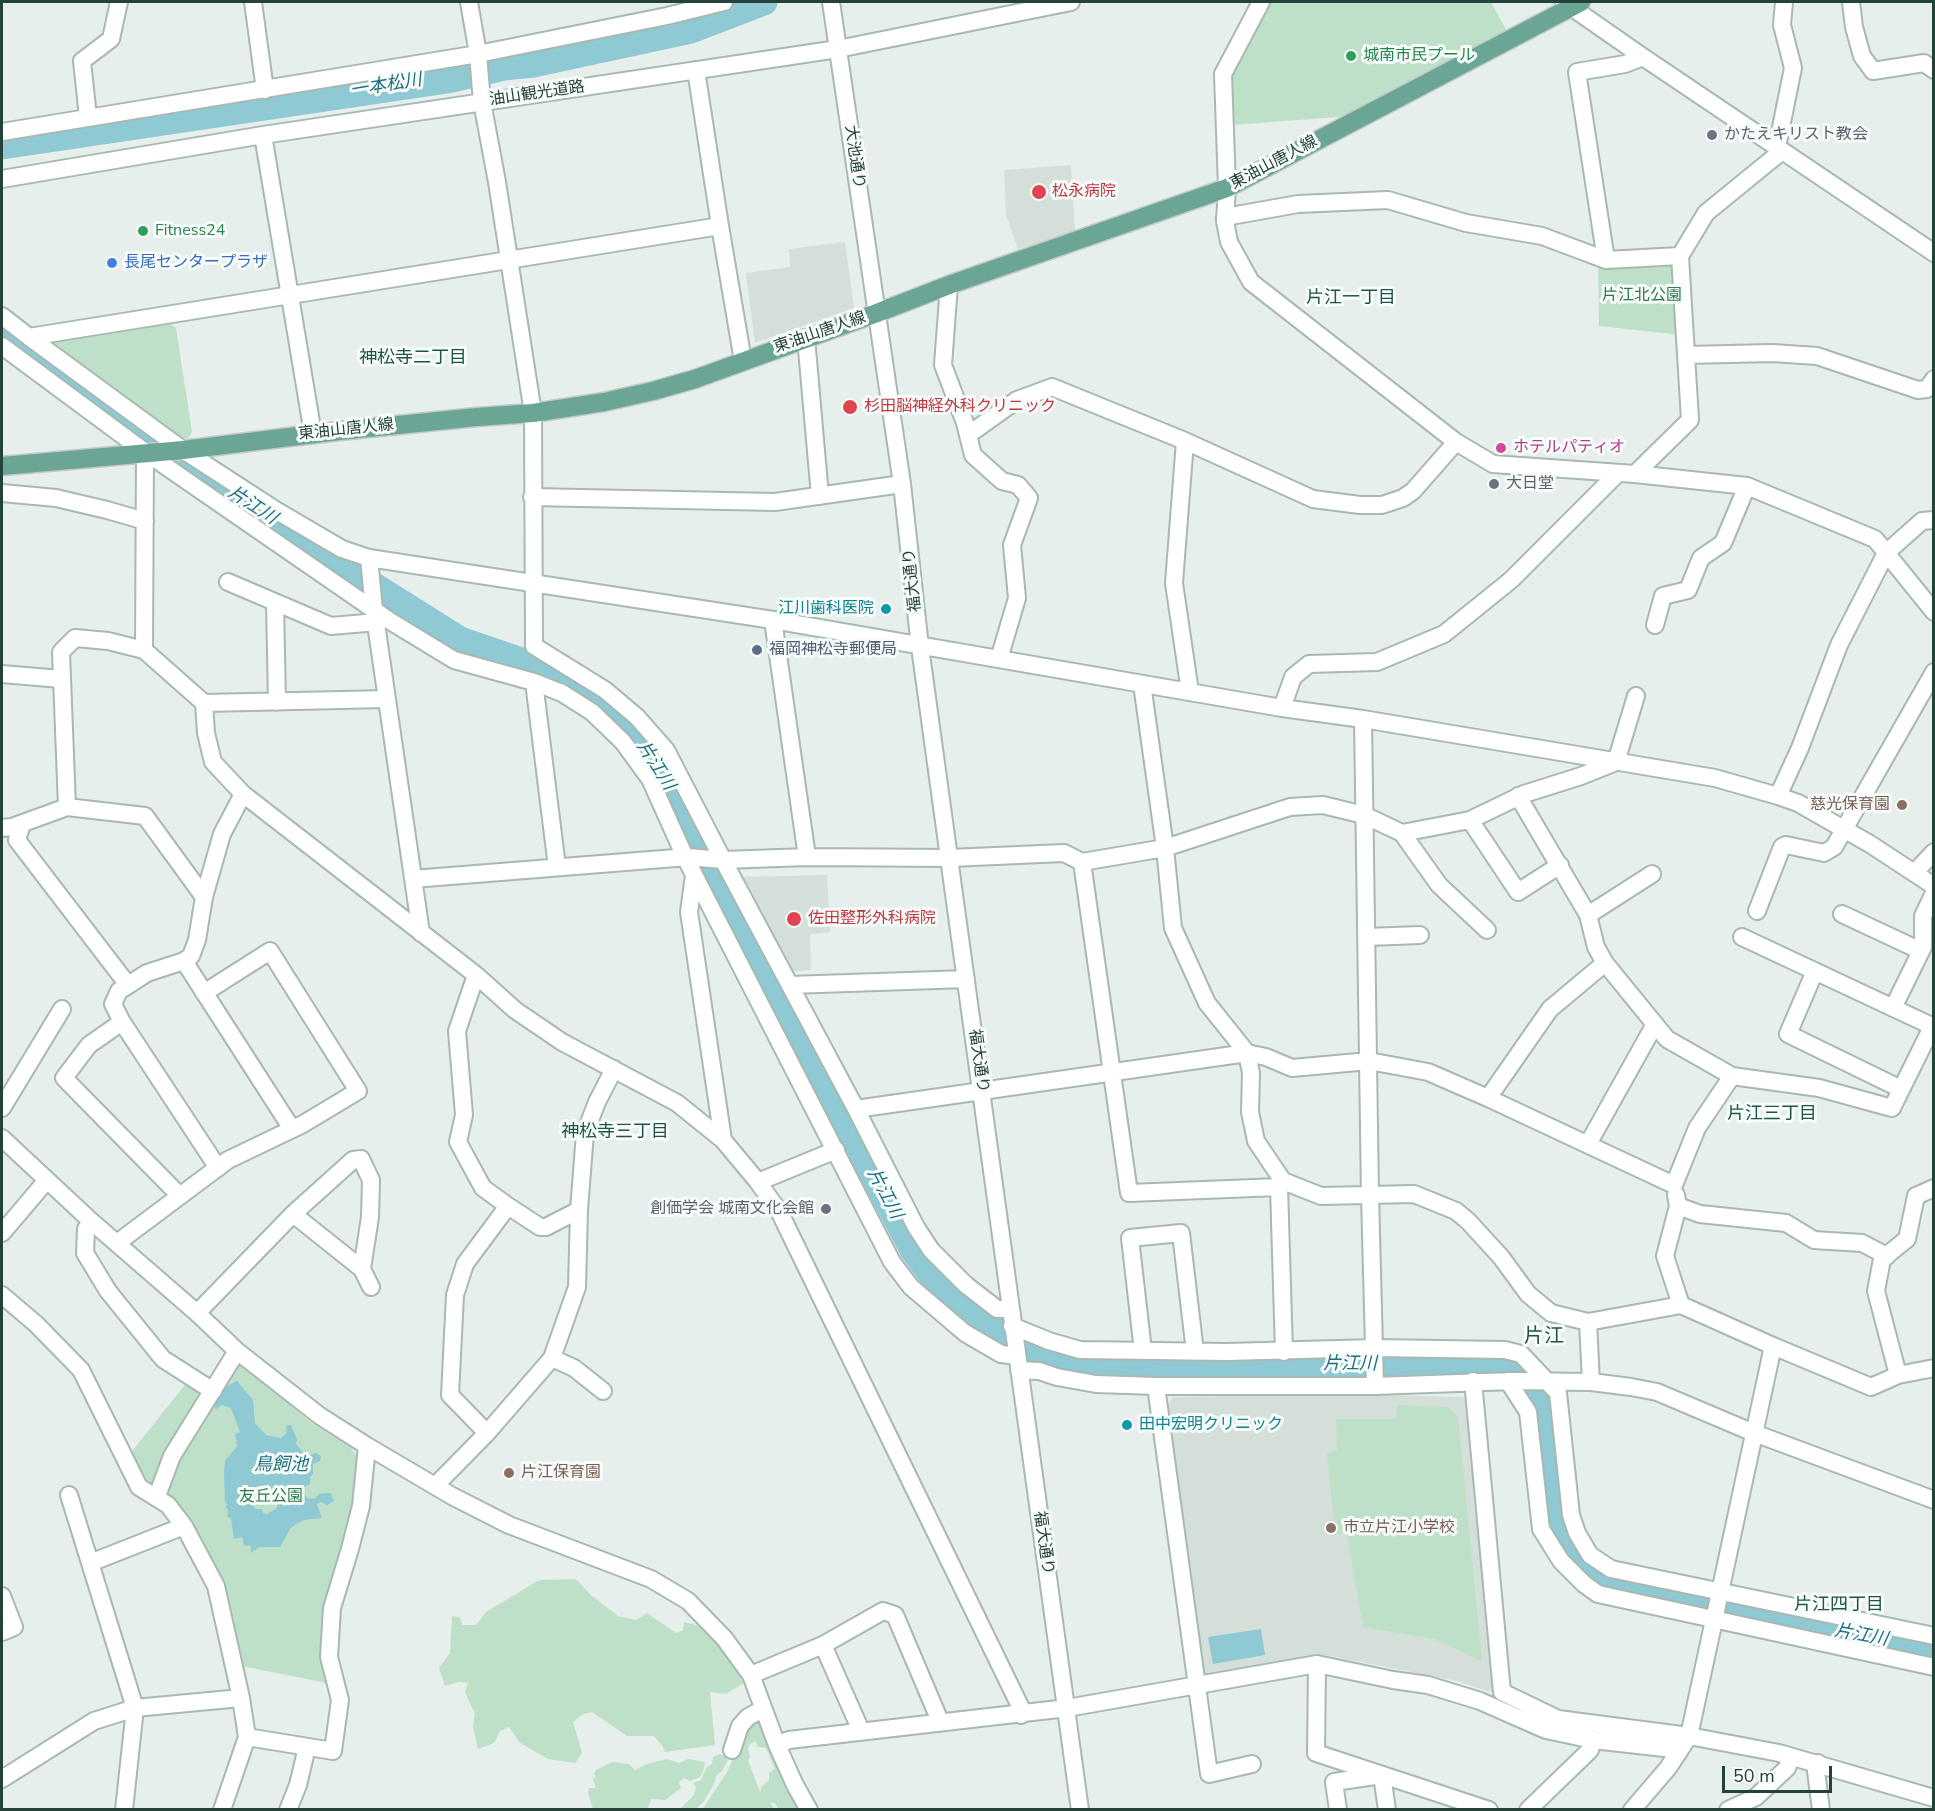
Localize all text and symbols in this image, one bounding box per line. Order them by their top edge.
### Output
place label: 城南市民プール [1363,46,1475,66]
marker: 城南市民プール [1344,49,1358,63]
water label: 一本松川 [349,70,423,102]
street label: 油山観光道路 [488,78,586,110]
street label: 大池通り [840,124,868,190]
place label: かたえキリスト教会 [1724,125,1868,145]
marker: かたえキリスト教会 [1705,128,1719,142]
street label: 東油山唐人線 [1227,132,1321,194]
place label: 松永病院 [1052,182,1116,202]
marker: 松永病院 [1030,183,1048,201]
place label: Fitness24 [155,221,225,241]
marker: Fitness24 [136,224,150,238]
place label: 長尾センタープラザ [124,253,268,273]
marker: 長尾センタープラザ [105,256,119,270]
park label: 片江北公園 [1602,286,1682,306]
district label: 片江一丁目 [1306,288,1396,310]
street label: 東油山唐人線 [771,308,869,358]
district label: 神松寺二丁目 [359,348,467,370]
place label: 杉田脳神経外科クリニック [864,397,1056,417]
marker: 杉田脳神経外科クリニック [841,398,859,416]
street label: 東油山唐人線 [297,415,395,445]
place label: ホテルパティオ [1513,438,1625,458]
marker: ホテルパティオ [1494,441,1508,455]
place label: 大日堂 [1506,474,1554,494]
marker: 大日堂 [1487,477,1501,491]
water label: 片江川 [223,482,281,530]
street label: 福大通り [900,547,926,613]
place label: 江川歯科医院 [778,599,874,619]
marker: 江川歯科医院 [879,602,893,616]
place label: 福岡神松寺郵便局 [769,640,897,660]
marker: 福岡神松寺郵便局 [750,643,764,657]
water label: 片江川 [631,737,679,795]
place label: 慈光保育園 [1810,795,1890,815]
marker: 慈光保育園 [1895,798,1909,812]
place label: 佐田整形外科病院 [808,909,936,929]
marker: 佐田整形外科病院 [785,910,803,928]
street label: 福大通り [964,1028,992,1094]
district label: 片江三丁目 [1727,1104,1817,1126]
district label: 神松寺三丁目 [561,1122,669,1144]
water label: 片江川 [862,1165,906,1223]
place label: 創価学会 城南文化会館 [650,1199,814,1219]
marker: 創価学会 城南文化会館 [819,1202,833,1216]
district label: 片江 [1524,1325,1564,1349]
water label: 片江川 [1323,1354,1377,1376]
place label: 田中宏明クリニック [1139,1415,1283,1435]
marker: 田中宏明クリニック [1120,1418,1134,1432]
water label: 鳥飼池 [254,1455,308,1477]
place label: 片江保育園 [521,1463,601,1483]
marker: 片江保育園 [502,1466,516,1480]
park label: 友丘公園 [239,1487,303,1507]
street label: 福大通り [1029,1510,1057,1576]
place label: 市立片江小学校 [1343,1518,1455,1538]
marker: 市立片江小学校 [1324,1521,1338,1535]
district label: 片江四丁目 [1794,1595,1884,1617]
water label: 片江川 [1833,1621,1889,1651]
scale bar [1725,1754,1834,1792]
text: 50 m [1733,1764,1775,1788]

